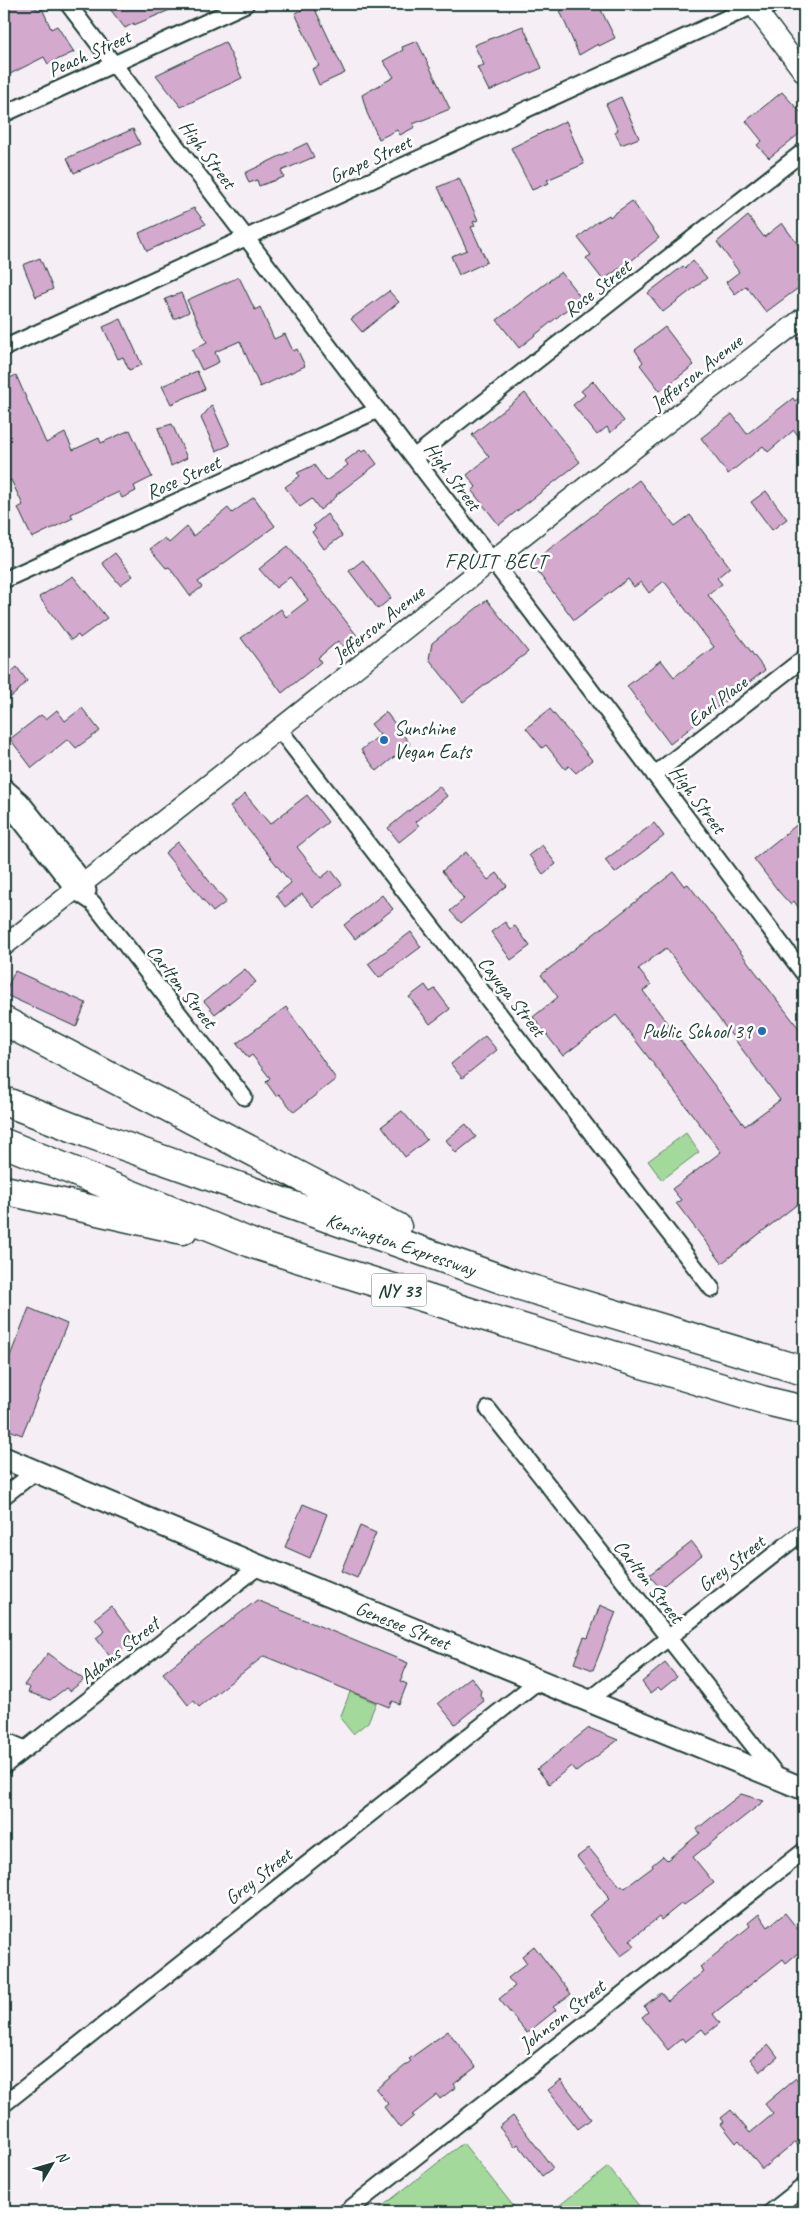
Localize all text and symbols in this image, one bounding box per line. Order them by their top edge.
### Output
street label: Peach Street [44,23,136,83]
street label: High Street [174,115,243,195]
street label: Grape Street [325,129,417,189]
street label: Rose Street [559,253,638,323]
street label: Jefferson Avenue [645,328,748,417]
street label: High Street [419,437,488,517]
street label: Rose Street [142,449,227,505]
district label: FRUIT BELT [445,548,551,574]
street label: Jefferson Avenue [327,579,430,668]
street label: Earl Place [682,669,753,732]
place label: Sunshine Vegan Eats [394,716,473,764]
marker: Sunshine Vegan Eats [378,734,390,746]
street label: High Street [664,760,733,840]
street label: Carlton Street [141,939,224,1035]
street label: Cayuga Street [472,951,552,1043]
place label: Public School 39 [642,1019,754,1044]
marker: Public School 39 [756,1025,768,1037]
street label: Kensington Expressway [323,1207,481,1282]
road number: NY 33 [372,1274,426,1306]
street label: Grey Street [693,1528,772,1597]
street label: Carlton Street [608,1534,691,1630]
street label: Genesee Street [352,1595,456,1657]
street label: Adams Street [75,1609,167,1689]
street label: Grey Street [220,1841,299,1910]
street label: Johnson Street [514,1973,612,2057]
north arrow [28,2138,78,2188]
text: N [52,2148,73,2167]

